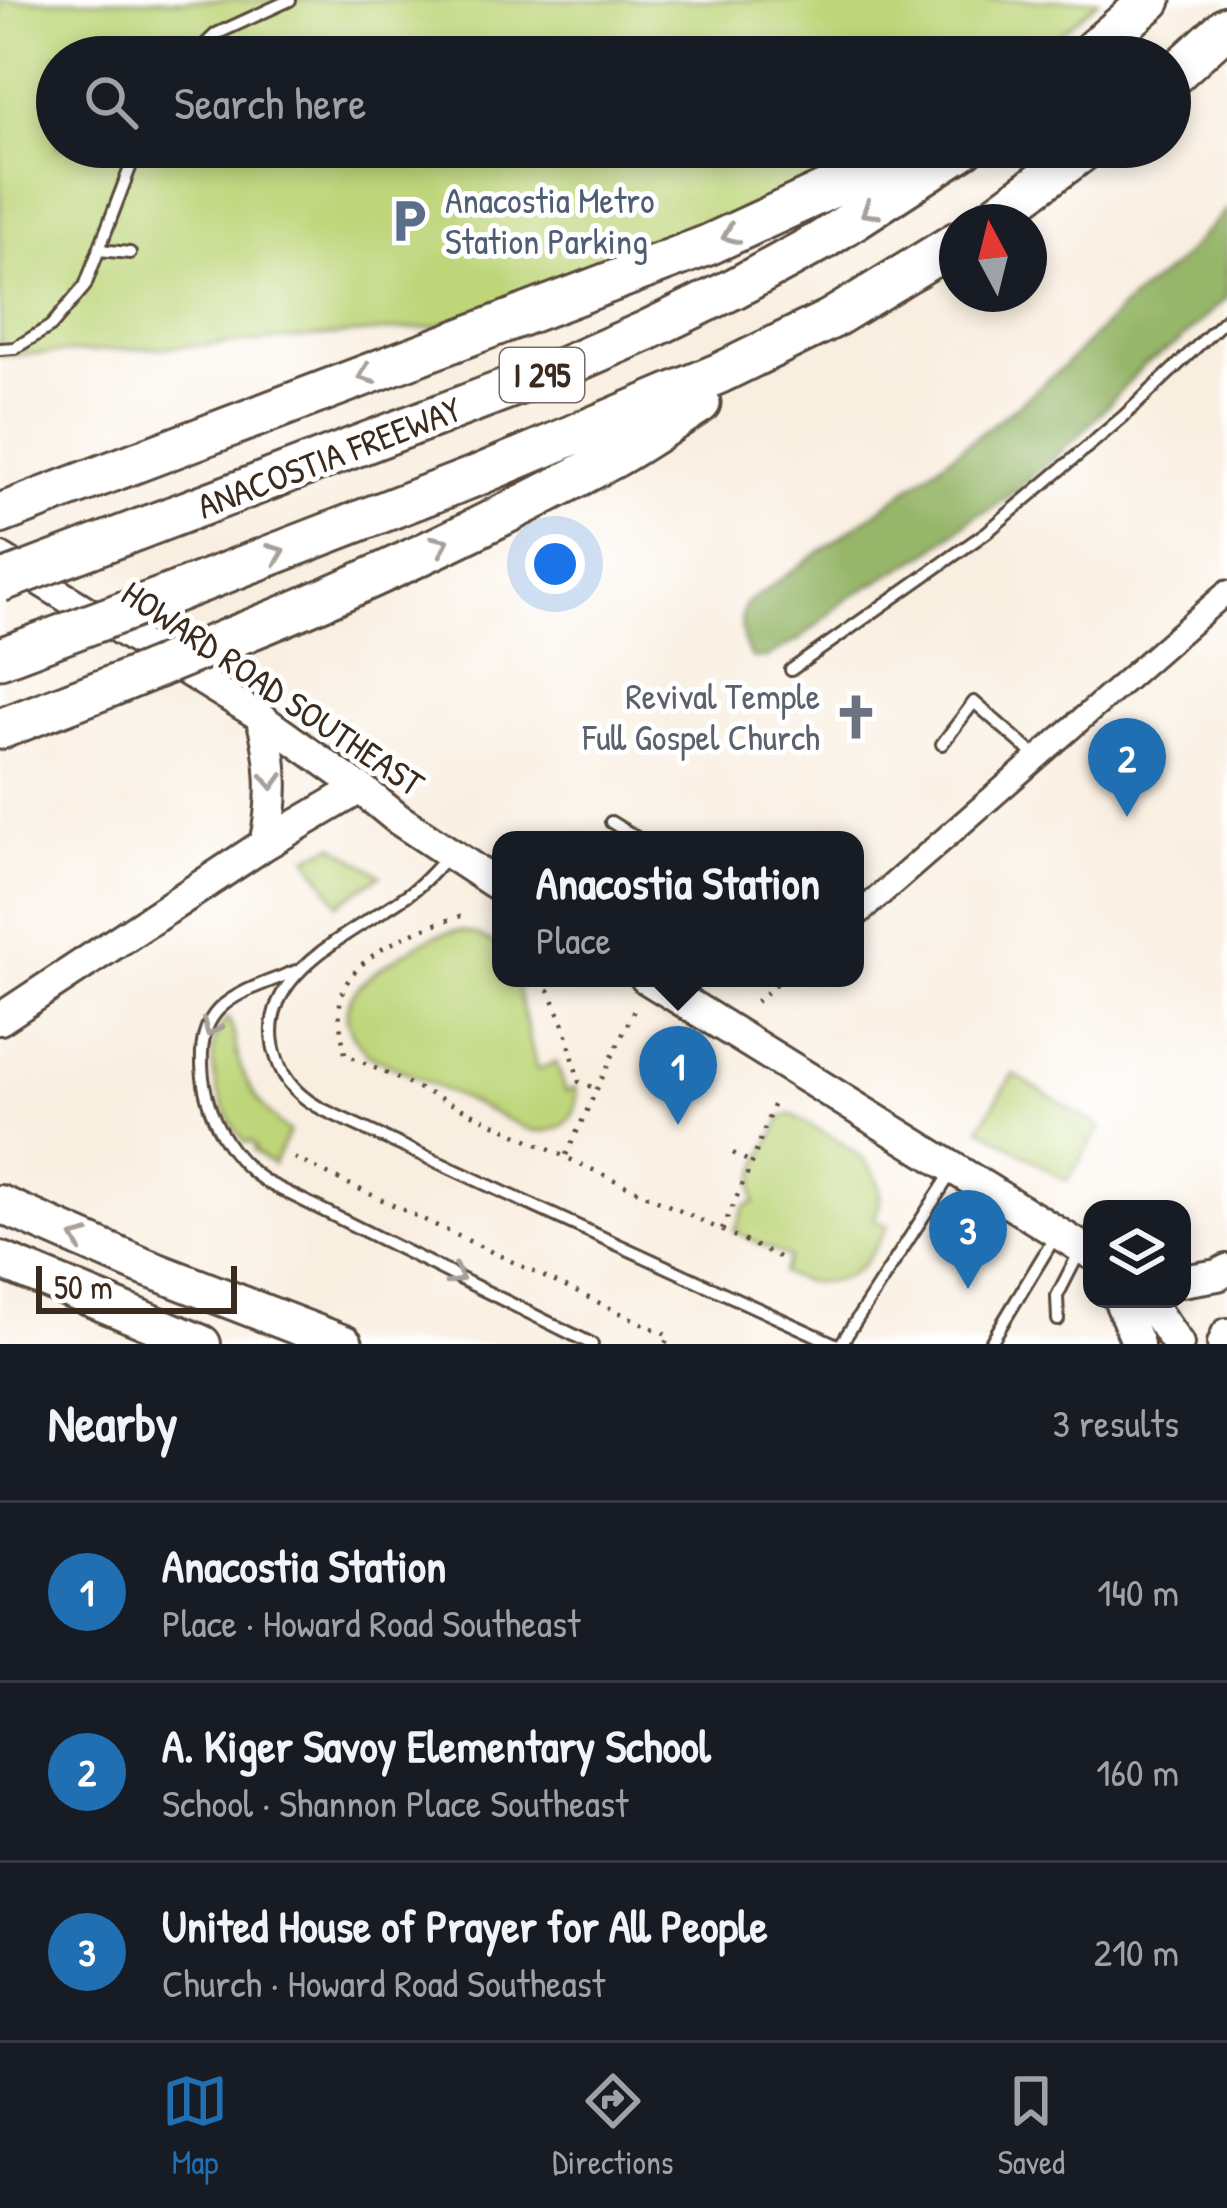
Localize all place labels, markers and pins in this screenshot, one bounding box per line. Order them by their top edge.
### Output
place label: Anacostia Metro Station Parking [445,175,655,265]
parking icon: Anacostia Metro Station Parking [384,196,434,246]
place label: Revival Temple Full Gospel Church [582,671,820,761]
church icon: Revival Temple Full Gospel Church [831,692,881,742]
pin: 2 [1088,718,1166,817]
pin: 1 [639,1026,717,1125]
pin: 3 [929,1190,1007,1289]

